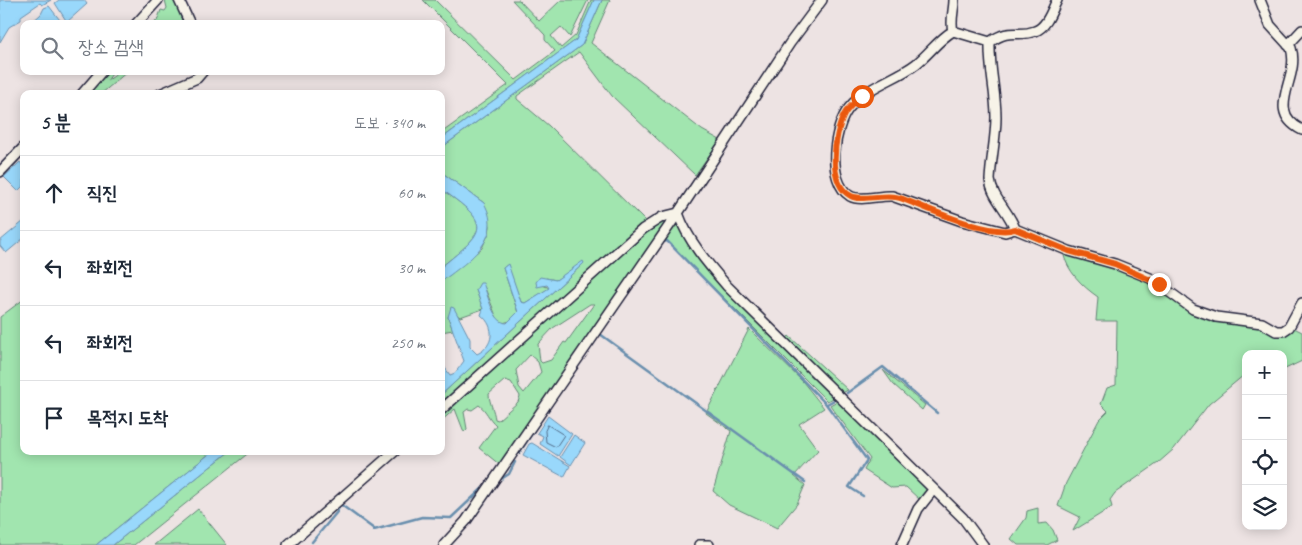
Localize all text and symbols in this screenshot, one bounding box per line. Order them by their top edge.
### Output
search box [20,20,445,75]
icon: search [38,34,66,62]
text: 장소 검색 [78,35,144,59]
route start [851,85,874,108]
text: 5 분 [40,109,71,135]
text: 도보 · 340 m [354,113,425,133]
icon: ahead [40,179,68,207]
text: 직진 [87,181,118,205]
text: 60 m [398,183,425,203]
icon: left [40,254,68,282]
text: 좌회전 [87,256,133,280]
text: 30 m [398,258,425,278]
route end [1148,273,1171,296]
icon: left [40,329,68,357]
text: 좌회전 [87,331,133,355]
text: 250 m [391,333,425,353]
map controls [1242,350,1287,530]
button: + [1242,350,1287,395]
button: − [1242,395,1287,440]
icon: arrive [40,404,68,432]
text: 목적지 도착 [87,406,168,430]
button: locate [1242,440,1287,485]
button: layers [1242,485,1287,530]

